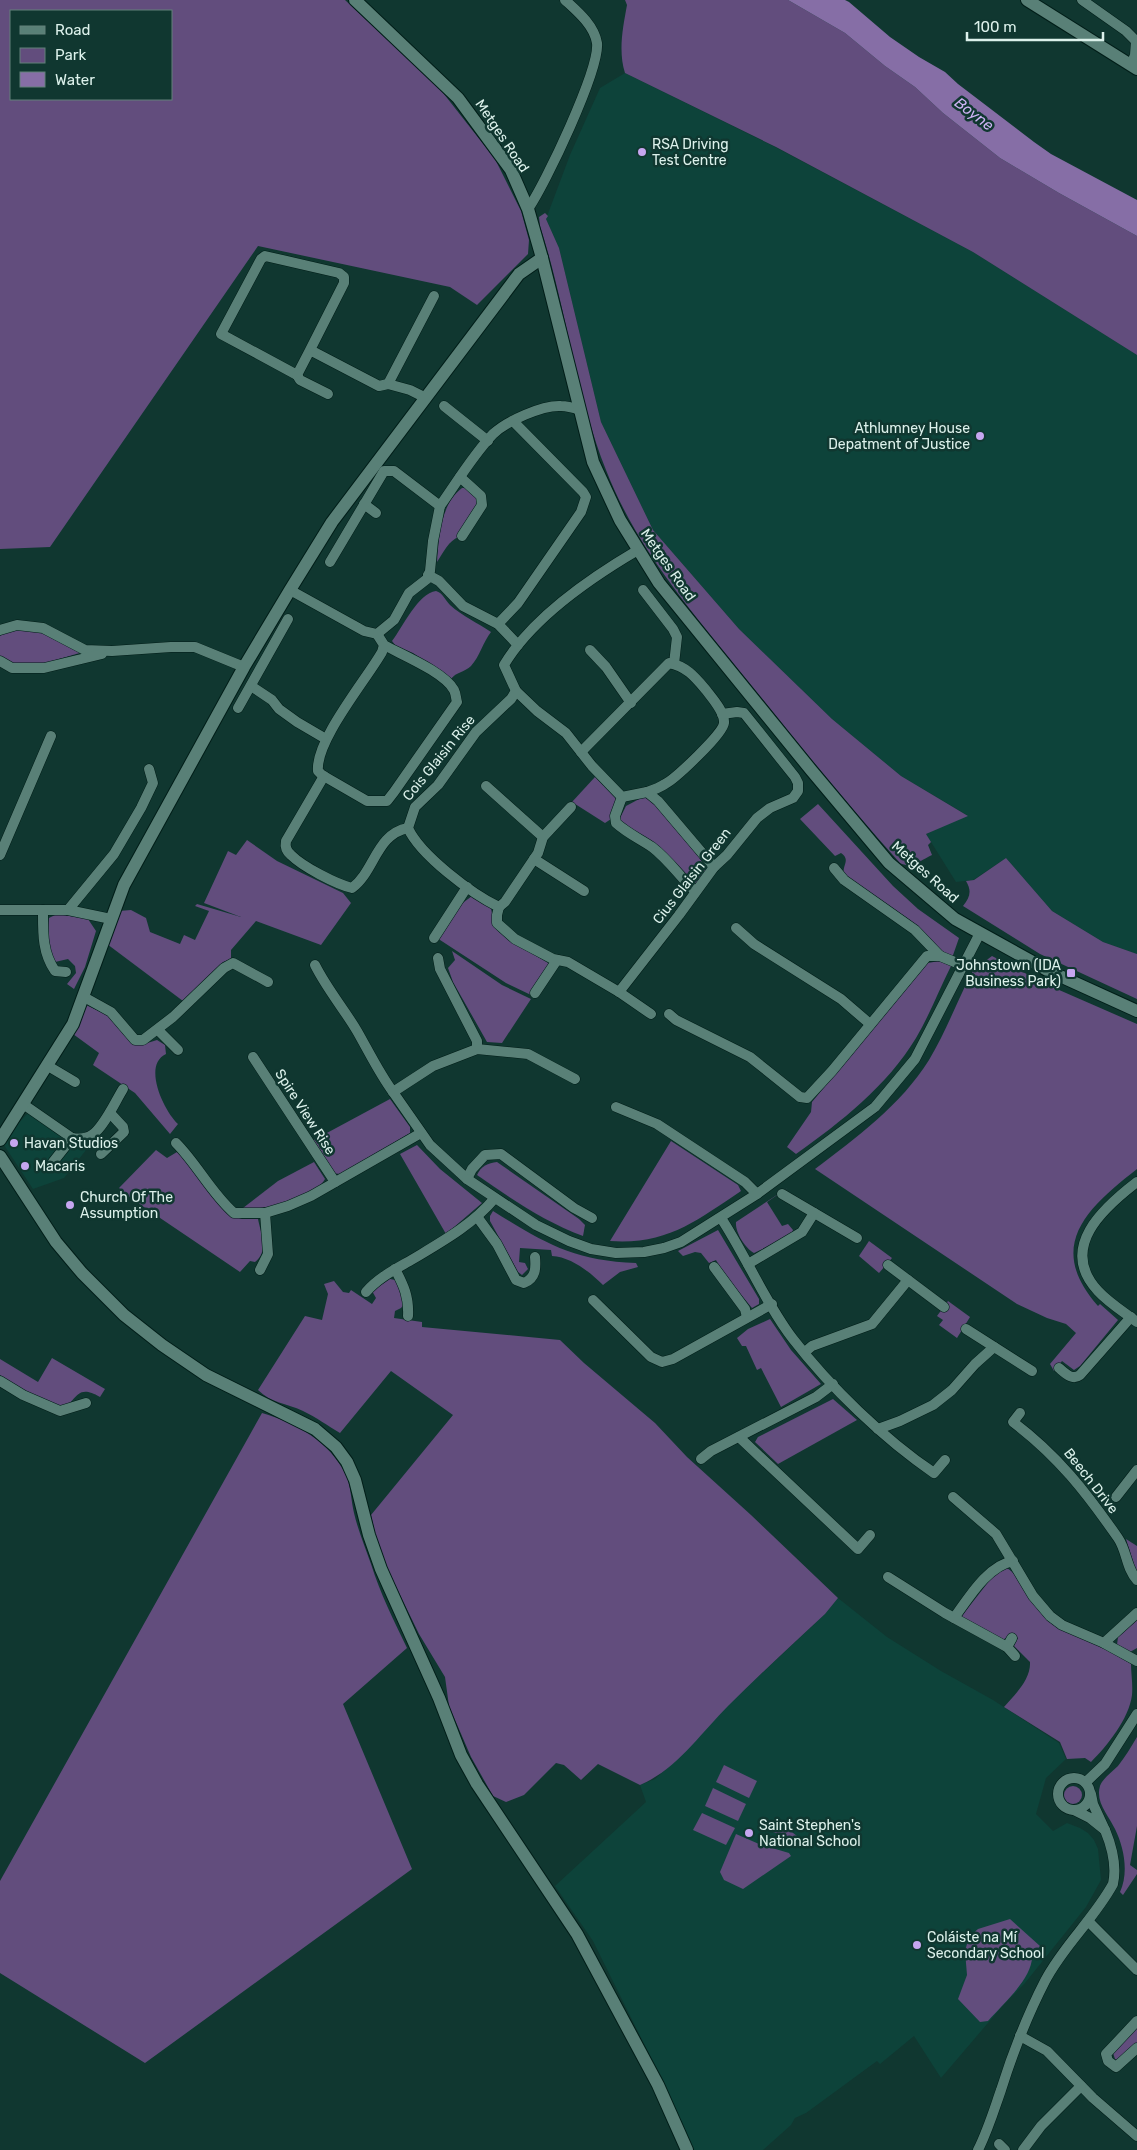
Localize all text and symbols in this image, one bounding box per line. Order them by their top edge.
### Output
legend [10,10,172,100]
scale bar [967,10,1103,42]
text: 100 m [974,18,1016,36]
text: Road [55,21,91,39]
text: Park [55,46,86,64]
text: Water [55,71,95,89]
water label: Boyne [951,94,998,135]
street label: Metges Road [471,96,533,176]
place label: RSA Driving Test Centre [652,136,729,169]
marker: RSA Driving Test Centre [636,146,648,158]
place label: Athlumney House Depatment of Justice [828,420,970,453]
marker: Athlumney House Depatment of Justice [974,430,986,442]
street label: Metges Road [637,526,699,604]
street label: Cois Glaisin Rise [399,712,479,804]
street label: Cius Glaisin Green [649,825,735,927]
street label: Metges Road [888,837,962,907]
place label: Johnstown (IDA Business Park) [956,957,1062,990]
marker: Johnstown (IDA Business Park) [1065,967,1077,979]
street label: Spire View Rise [271,1066,339,1158]
place label: Havan Studios [24,1135,118,1152]
marker: Havan Studios [8,1137,20,1149]
place label: Macaris [35,1158,85,1175]
marker: Macaris [19,1160,31,1172]
place label: Church Of The Assumption [80,1189,173,1222]
marker: Church Of The Assumption [64,1199,76,1211]
street label: Beech Drive [1060,1445,1122,1517]
place label: Saint Stephen's National School [759,1817,861,1850]
marker: Saint Stephen's National School [743,1827,755,1839]
place label: Coláiste na Mí Secondary School [927,1929,1044,1962]
marker: Coláiste na Mí Secondary School [911,1939,923,1951]

